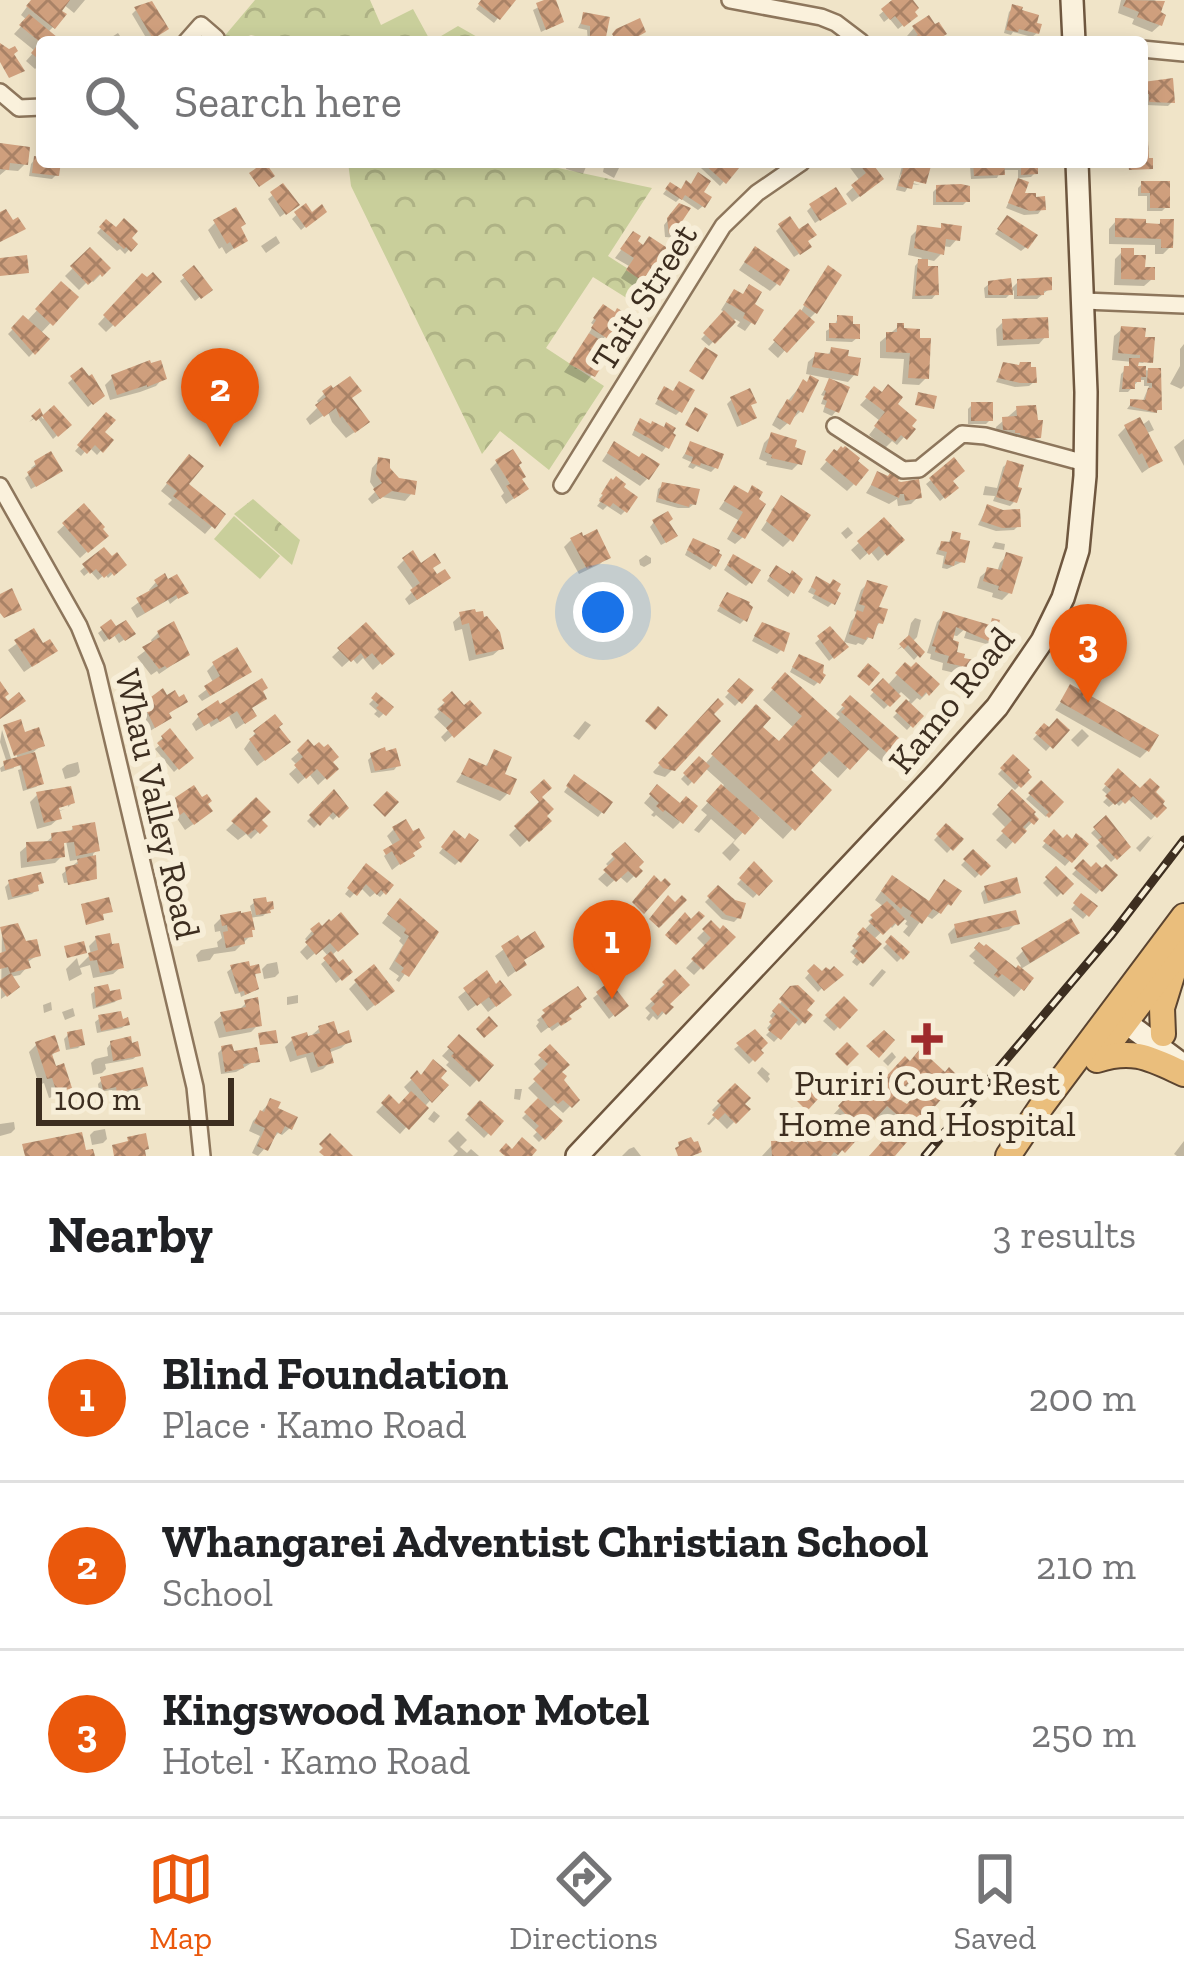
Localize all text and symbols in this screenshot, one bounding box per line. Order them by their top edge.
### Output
search box [36,36,1148,168]
icon: search [78,69,144,135]
text: Search here [174,75,402,129]
street label: Tait Street [582,215,706,378]
pin: 2 [181,348,259,447]
your location [573,582,633,642]
pin: 3 [1049,604,1127,703]
street label: Kamo Road [879,618,1023,782]
street label: Whau Valley Road [106,665,210,943]
pin: 1 [573,900,651,999]
marker: Puriri Court Rest Home and Hospital [911,1023,943,1055]
place label: Puriri Court Rest Home and Hospital [778,1061,1076,1145]
scale bar [36,1072,234,1125]
text: 100 m [54,1079,141,1118]
text: Nearby [48,1204,213,1265]
text: 3 results [992,1211,1136,1258]
text: Blind Foundation [162,1347,508,1401]
text: 1 [79,1374,95,1421]
text: 200 m [1028,1374,1136,1421]
text: Place · Kamo Road [162,1401,466,1448]
text: Whangarei Adventist Christian School [162,1515,929,1569]
text: 2 [77,1542,97,1589]
text: 210 m [1036,1542,1136,1589]
text: School [162,1569,273,1616]
text: Kingswood Manor Motel [162,1683,650,1737]
text: 3 [77,1710,97,1757]
text: 250 m [1031,1710,1136,1757]
text: Hotel · Kamo Road [162,1737,470,1784]
tab: Map [148,1846,214,1957]
tab: Directions [509,1846,658,1957]
tab: Saved [954,1846,1036,1957]

